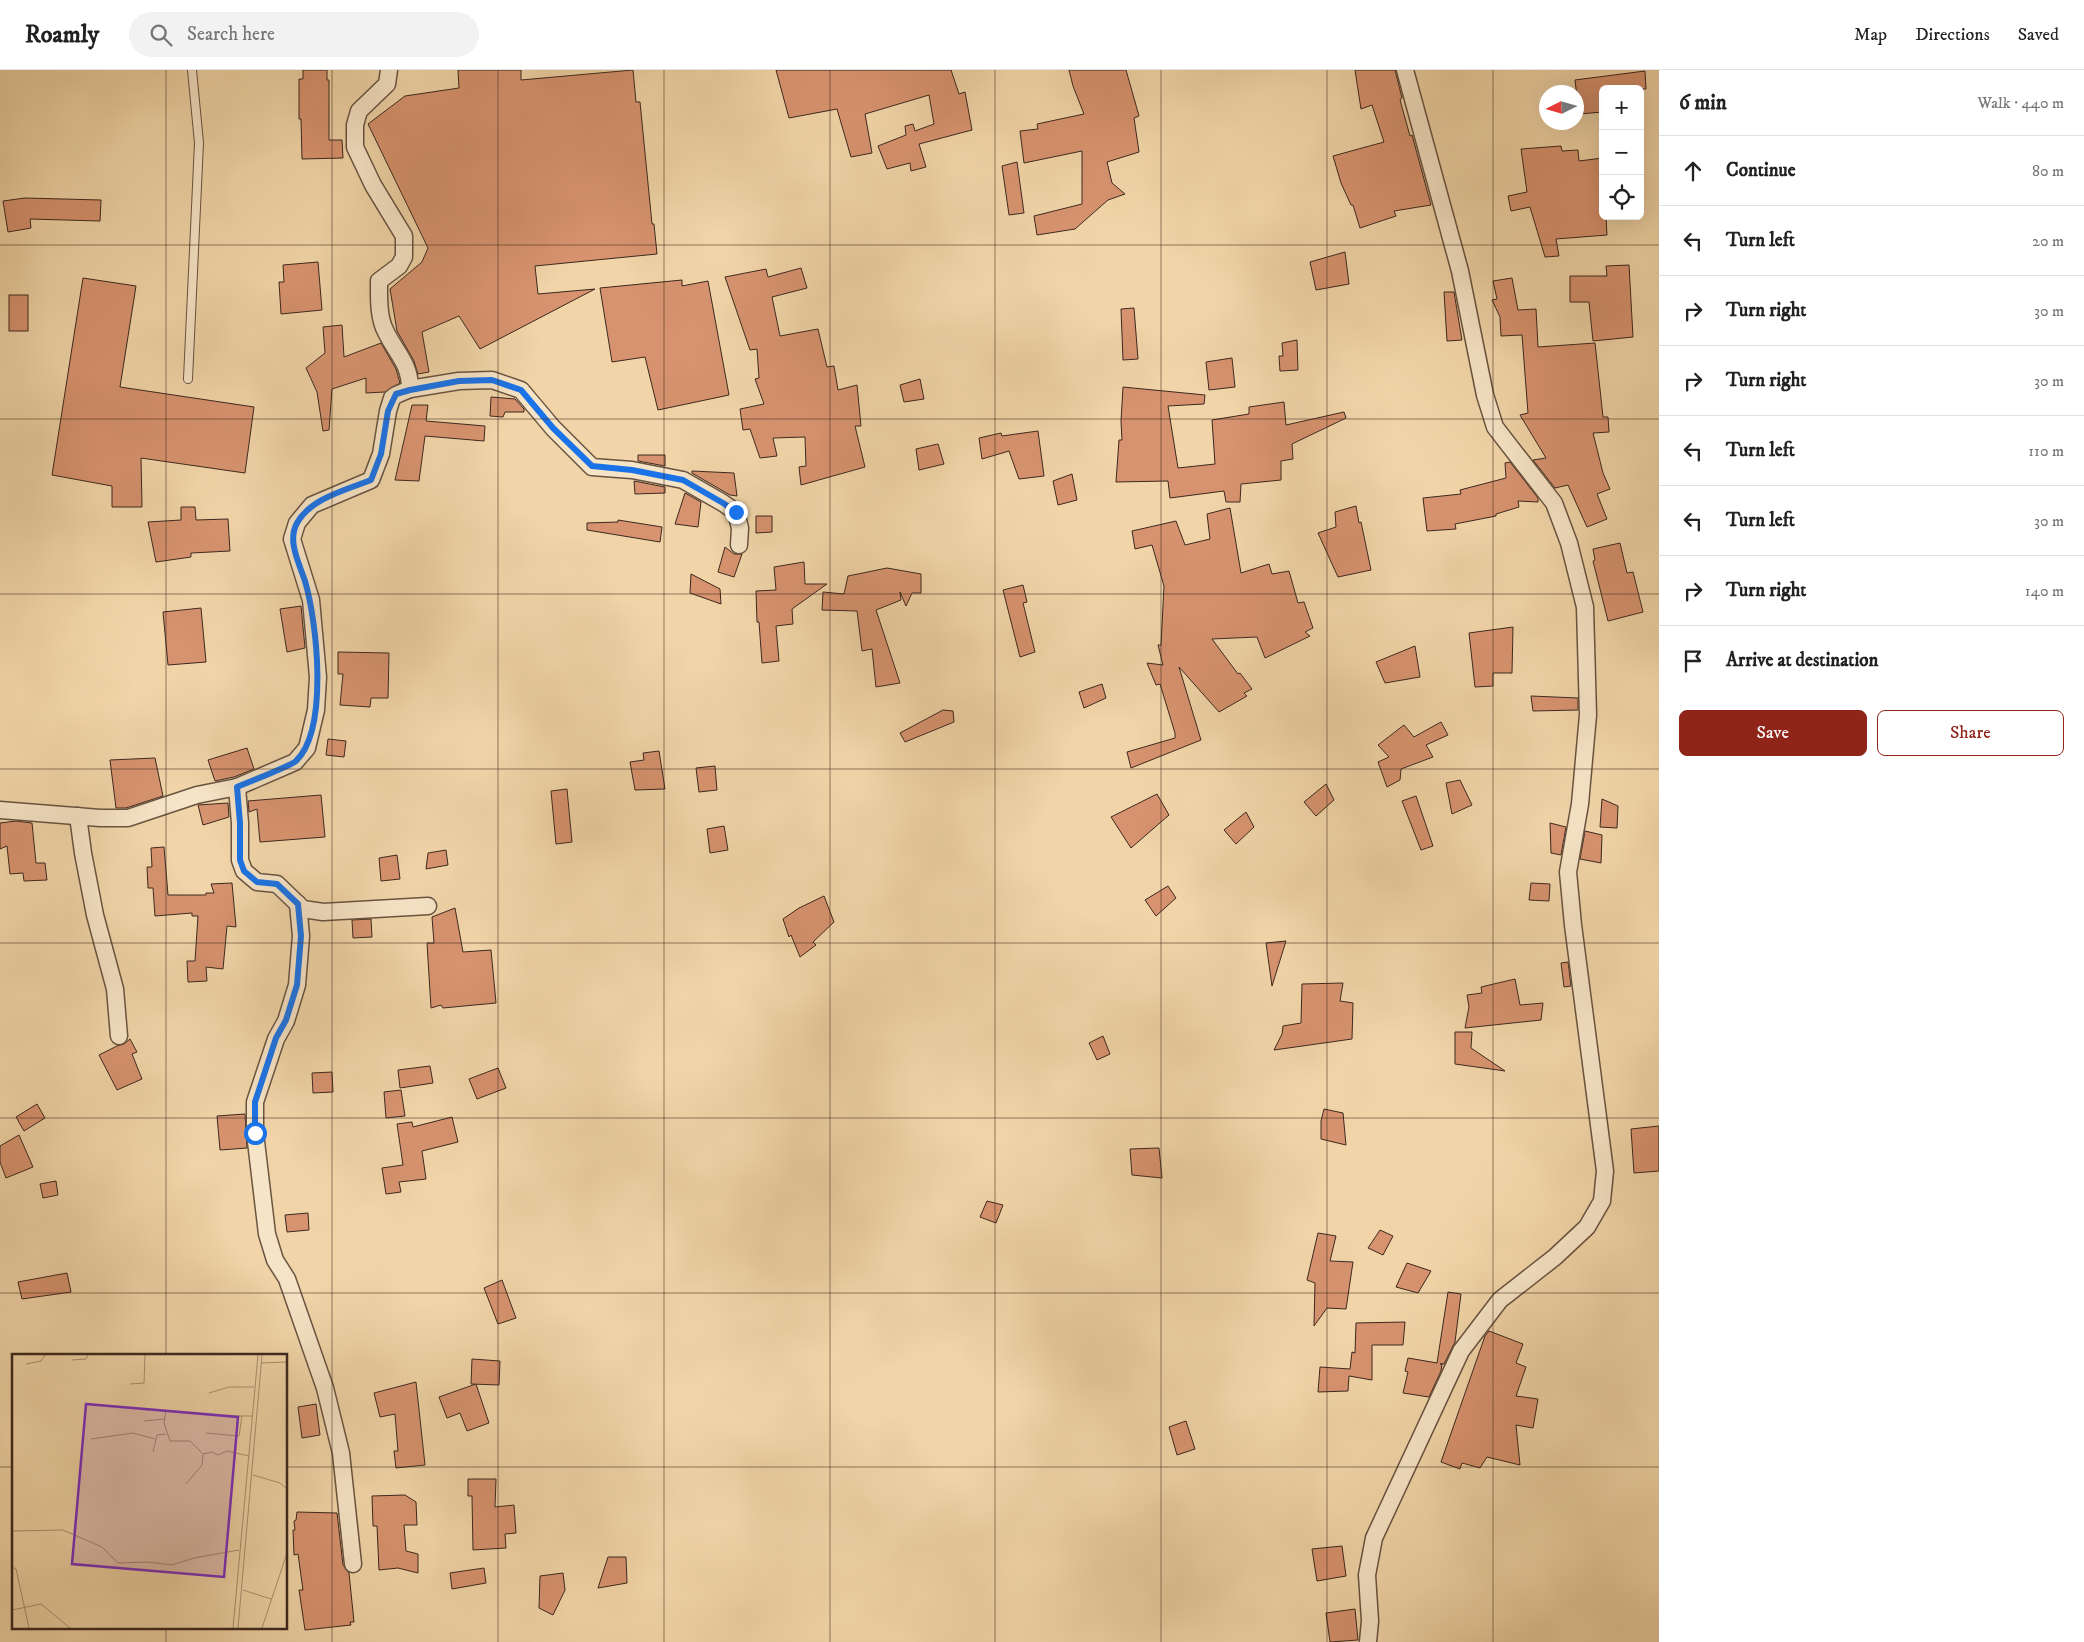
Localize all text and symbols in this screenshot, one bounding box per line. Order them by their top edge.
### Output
search box [129,12,479,57]
text: Roamly [25,20,99,50]
icon: search [147,21,175,49]
text: Search here [187,23,275,46]
text: Map [1854,24,1887,46]
text: Directions [1915,24,1990,46]
text: Saved [2018,24,2059,46]
north arrow [1539,85,1584,130]
map controls [1599,85,1644,220]
button: + [1599,85,1644,130]
text: 6 min [1679,90,1727,116]
text: Walk · 440 m [1978,93,2064,113]
button: − [1599,130,1644,175]
icon: ahead [1679,157,1707,185]
text: Continue [1726,159,1796,182]
text: 80 m [2032,161,2064,181]
button: locate [1599,175,1644,220]
icon: left [1679,227,1707,255]
text: Turn left [1726,229,1795,252]
text: 20 m [2032,231,2064,251]
icon: right [1679,297,1707,325]
text: Turn right [1726,299,1806,322]
text: 30 m [2034,301,2064,321]
icon: right [1679,367,1707,395]
text: Turn right [1726,369,1806,392]
text: 30 m [2034,371,2064,391]
icon: left [1679,437,1707,465]
text: Turn left [1726,439,1795,462]
text: 110 m [2028,441,2064,461]
route end [725,501,748,524]
icon: left [1679,507,1707,535]
text: Turn left [1726,509,1795,532]
text: 30 m [2034,511,2064,531]
icon: right [1679,577,1707,605]
text: Turn right [1726,579,1806,602]
text: 140 m [2025,581,2064,601]
icon: arrive [1679,647,1707,675]
text: Arrive at destination [1726,649,1878,672]
button: Save [1679,710,1867,756]
button: Share [1877,710,2064,756]
route start [244,1122,267,1145]
inset map [12,1354,288,1630]

